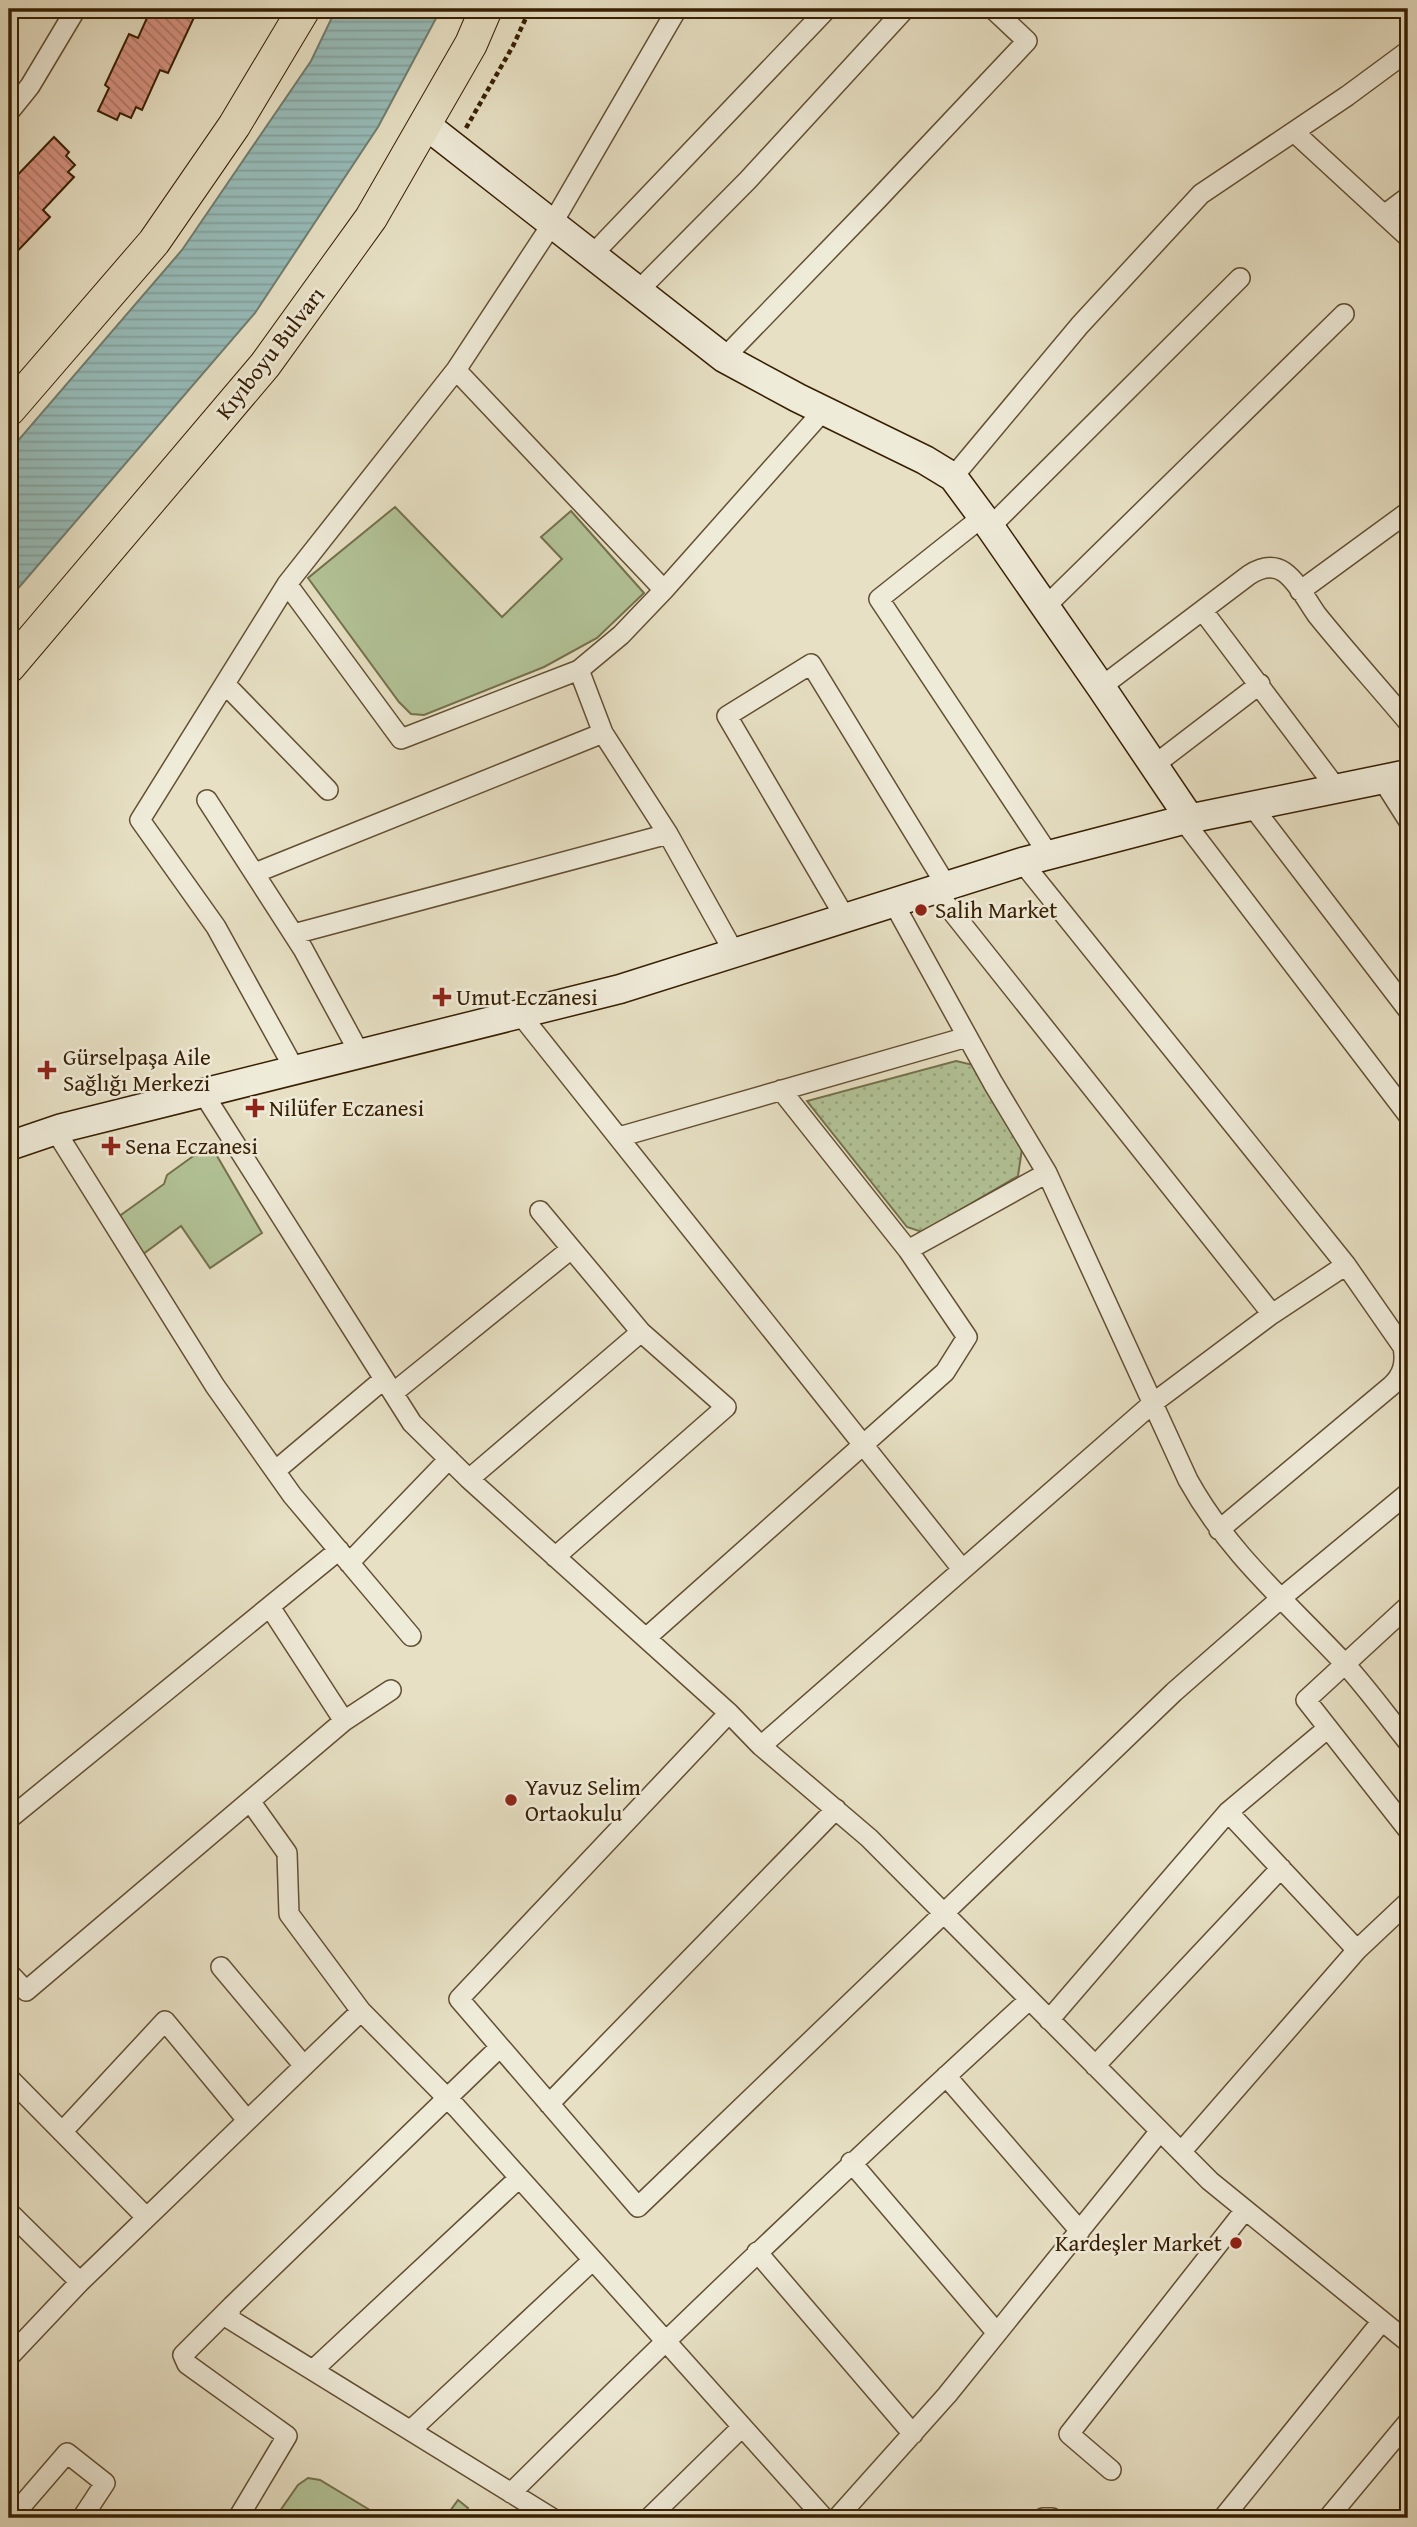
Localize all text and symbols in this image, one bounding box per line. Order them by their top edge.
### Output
street label: Kıyıboyu Bulvarı [207,279,332,426]
place label: Salih Market [935,893,1057,926]
marker: Salih Market [913,902,929,918]
place label: Umut Eczanesi [456,980,598,1013]
marker: Umut Eczanesi [434,989,450,1005]
place label: Gürselpaşa Aile Sağlığı Merkezi [63,1040,211,1099]
marker: Gürselpaşa Aile Sağlığı Merkezi [37,1060,57,1080]
place label: Nilüfer Eczanesi [269,1091,424,1124]
marker: Nilüfer Eczanesi [247,1100,263,1116]
place label: Sena Eczanesi [125,1129,258,1162]
marker: Sena Eczanesi [103,1138,119,1154]
place label: Yavuz Selim Ortaokulu [525,1770,641,1829]
marker: Yavuz Selim Ortaokulu [503,1792,519,1808]
place label: Kardeşler Market [1055,2226,1222,2259]
marker: Kardeşler Market [1228,2235,1244,2251]

